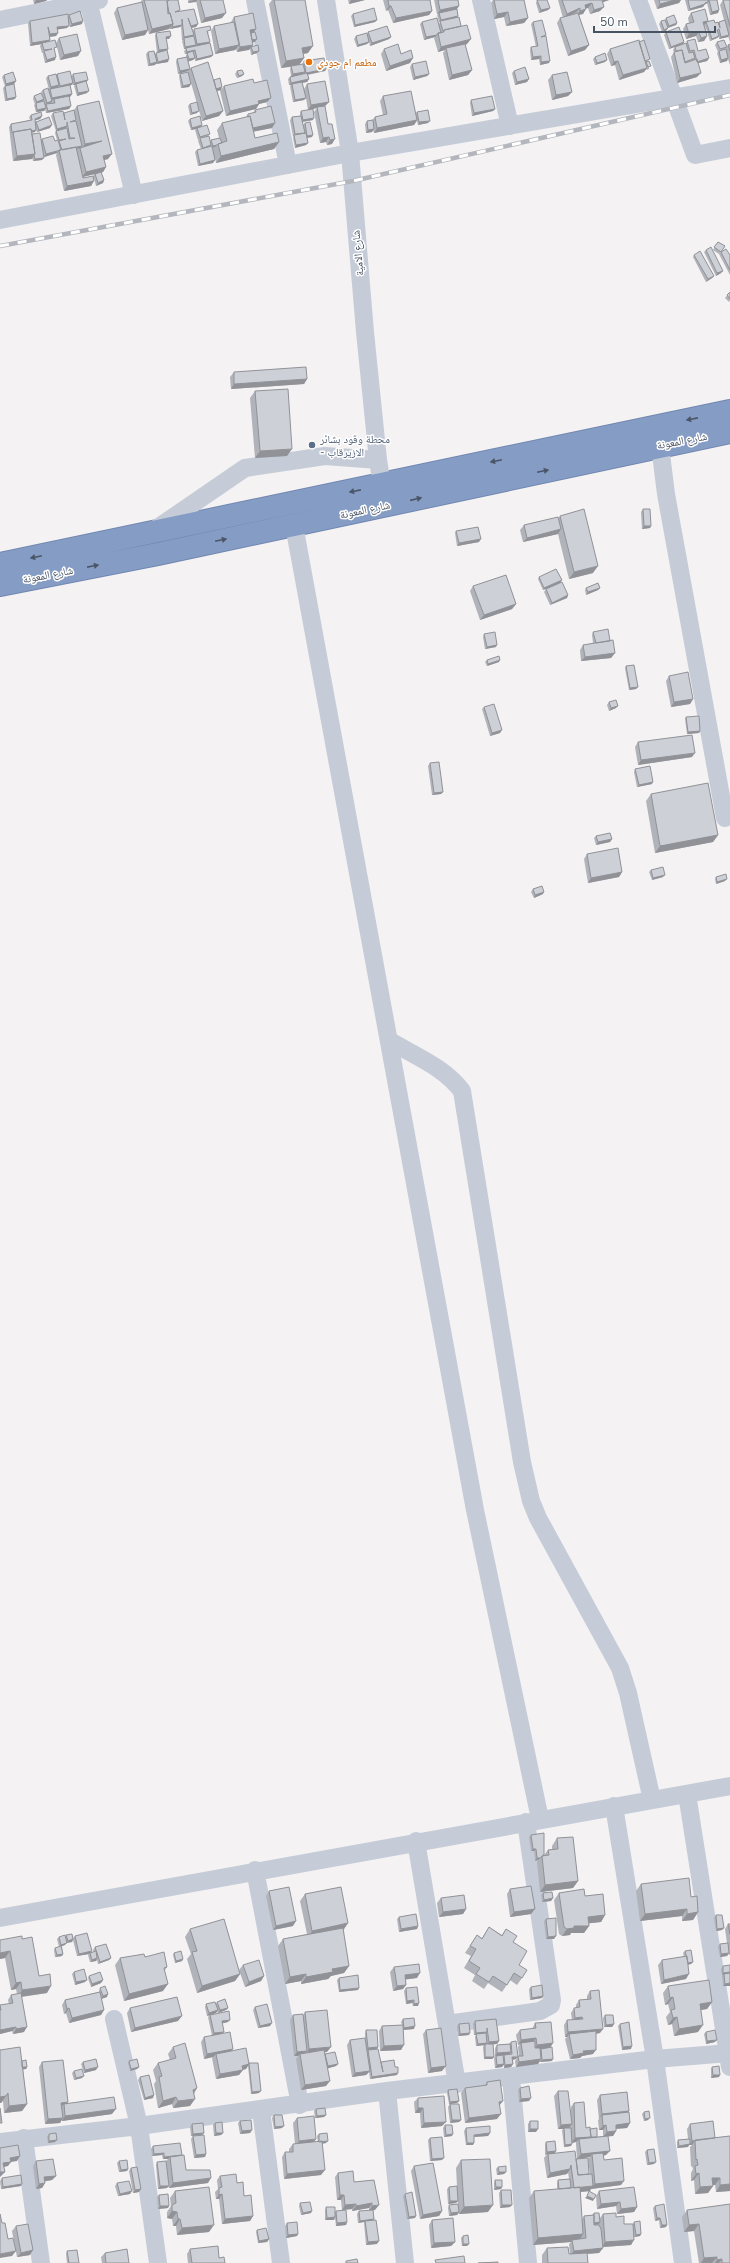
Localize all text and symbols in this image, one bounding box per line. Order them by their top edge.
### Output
scale bar [594,8,715,34]
text: 50 m [600,14,628,30]
place label: مطعم ام جودي [317,55,376,70]
marker: مطعم ام جودي [304,57,314,67]
street label: شارع الامية [349,229,367,277]
one-way arrow [686,416,698,422]
street label: شارع المعونة [656,429,708,453]
place label: محطة وقود بشائر - الازيرقاب [319,432,390,460]
marker: محطة وقود بشائر - الازيرقاب [307,440,317,450]
one-way arrow [490,458,502,464]
one-way arrow [537,467,549,473]
one-way arrow [349,488,362,494]
one-way arrow [410,495,422,501]
street label: شارع المعونة [339,497,391,523]
one-way arrow [214,537,227,543]
one-way arrow [30,554,42,560]
street label: شارع المعونة [22,563,74,587]
one-way arrow [87,563,99,569]

